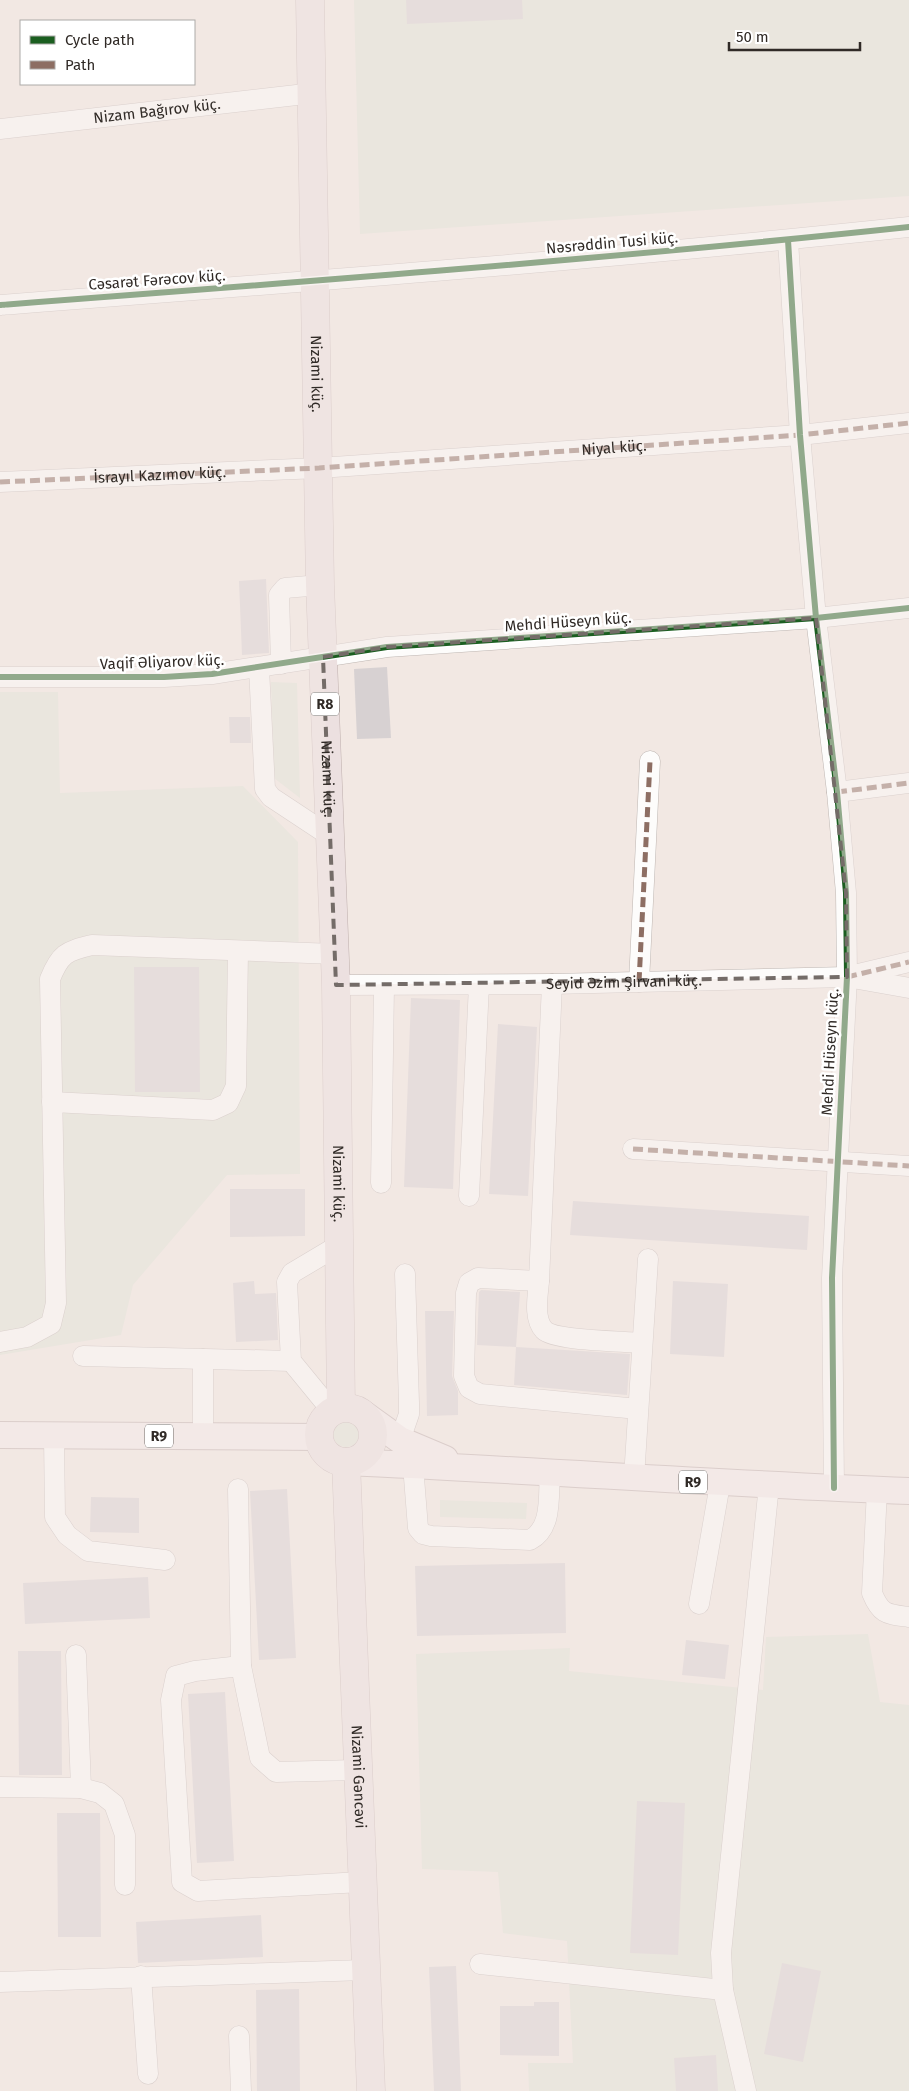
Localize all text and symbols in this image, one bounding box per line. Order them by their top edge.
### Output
legend [20,20,195,85]
scale bar [729,20,860,52]
text: 50 m [736,28,769,46]
text: Cycle path [65,31,135,49]
text: Path [65,56,95,74]
street label: Nizam Bağırov küç. [93,95,221,127]
street label: Nəsrəddin Tusi küç. [545,228,679,258]
street label: Cəsarət Fərəcov küç. [88,266,226,294]
street label: Nizami küç. [307,335,326,413]
street label: Niyal küç. [581,437,647,459]
street label: İsrayıl Kazımov küç. [93,463,226,487]
street label: Mehdi Hüseyn küç. [504,609,632,635]
street label: Vaqif Əliyarov küç. [100,651,224,673]
road number: R8 [311,692,339,716]
street label: Nizami küç. [317,740,338,818]
street label: Seyid Əzim Şirvani küç. [546,971,702,993]
street label: Mehdi Hüseyn küç. [818,988,842,1116]
street label: Nizami küç. [329,1145,348,1222]
road number: R9 [145,1424,173,1448]
road number: R9 [679,1470,707,1494]
street label: Nizami Gəncəvi [347,1725,370,1829]

